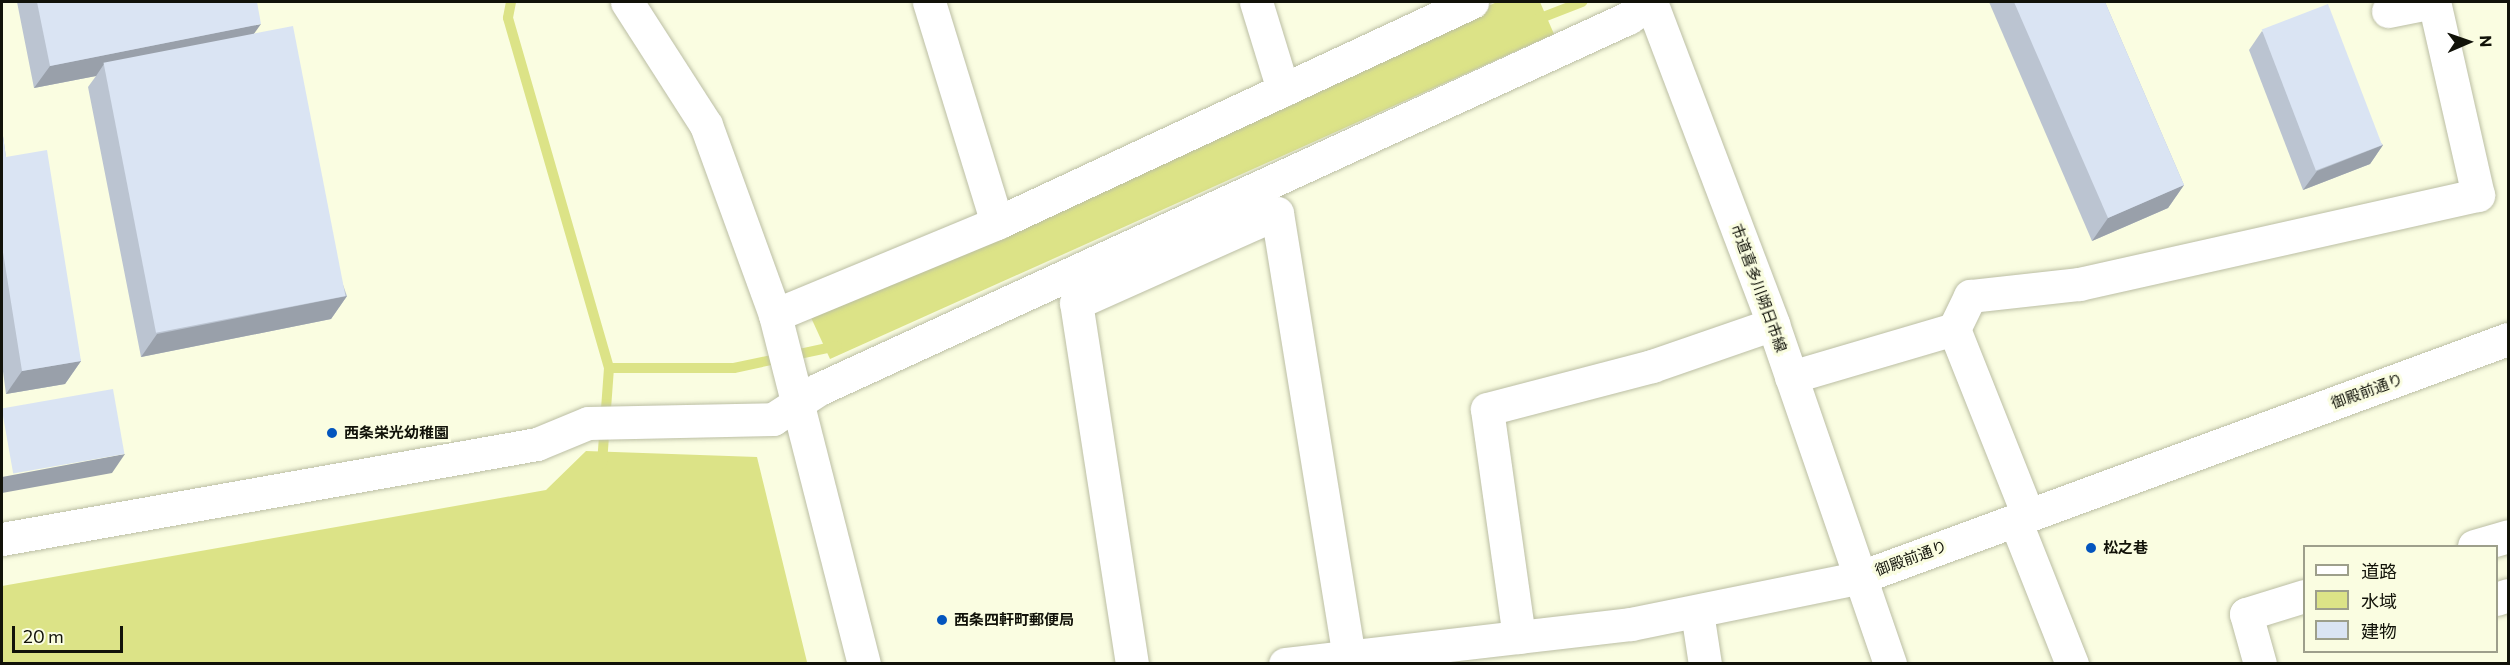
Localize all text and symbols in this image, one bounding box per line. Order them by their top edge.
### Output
north arrow [2438,12,2498,72]
text: N [2477,35,2496,48]
street label: 市道喜多川朔日市線 [1727,221,1791,355]
street label: 御殿前通り [2329,370,2405,412]
place label: 西条栄光幼稚園 [344,424,449,442]
marker: 西条栄光幼稚園 [325,426,339,440]
street label: 御殿前通り [1873,537,1949,579]
place label: 松之巷 [2103,539,2148,557]
marker: 松之巷 [2084,541,2098,555]
legend [2303,545,2498,653]
text: 道路 [2361,560,2397,582]
text: 水域 [2361,590,2397,612]
place label: 西条四軒町郵便局 [954,611,1074,629]
marker: 西条四軒町郵便局 [935,613,949,627]
scale bar [15,614,126,652]
text: 建物 [2361,620,2397,642]
text: 20 m [23,625,64,647]

